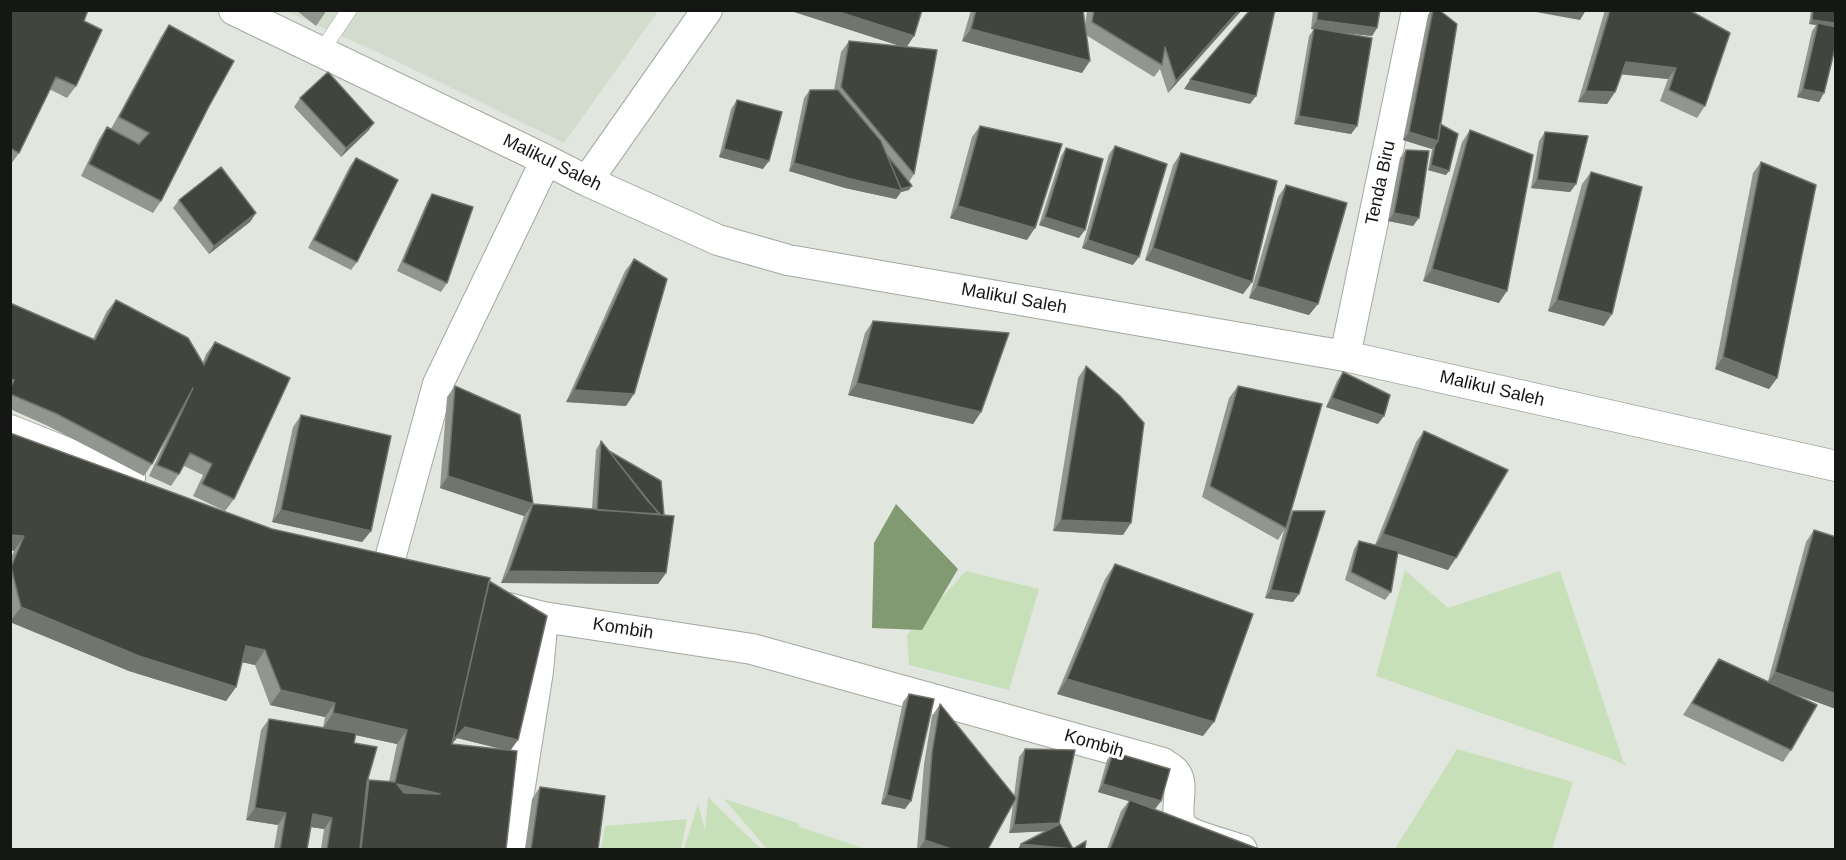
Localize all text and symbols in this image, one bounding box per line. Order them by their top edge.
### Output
street label: Malikul Saleh [499,130,605,196]
street label: Tenda Biru [1361,139,1401,227]
street label: Malikul Saleh [959,279,1069,319]
street label: Malikul Saleh [1437,366,1547,412]
street label: Kombih [591,614,655,644]
street label: Kombih [1062,725,1126,763]

